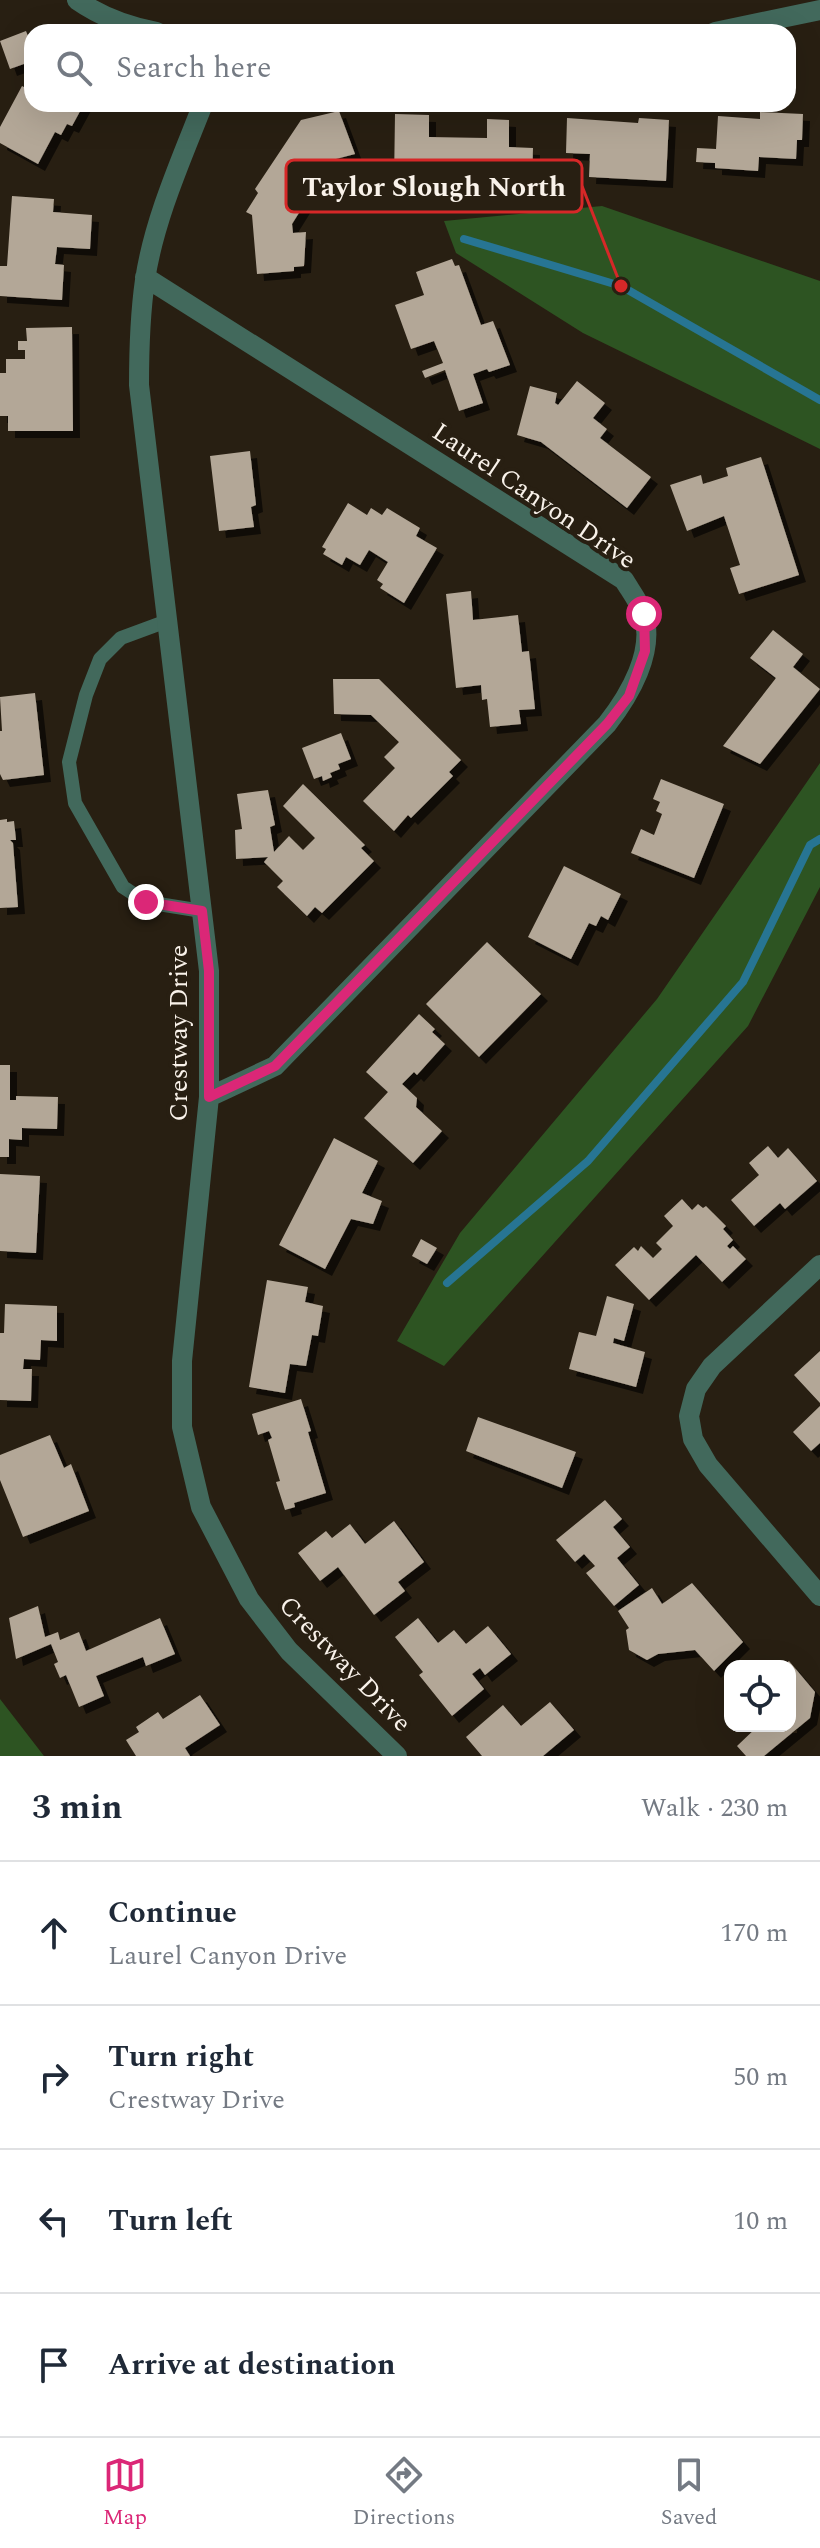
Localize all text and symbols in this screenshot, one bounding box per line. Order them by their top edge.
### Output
search box [24,24,796,112]
text: Search here [116,45,272,91]
icon: search [52,46,96,90]
callout: Taylor Slough North [286,160,582,212]
text: Taylor Slough North [302,166,566,209]
street label: Laurel Canyon Drive [424,413,644,579]
route start [626,596,662,632]
route end [128,884,164,920]
street label: Crestway Drive [159,945,199,1121]
street label: Crestway Drive [269,1587,421,1741]
map controls [724,1660,796,1732]
button: locate [724,1660,796,1732]
text: 3 min [32,1782,122,1834]
text: Walk · 230 m [641,1788,788,1828]
text: Continue [108,1890,237,1936]
icon: ahead [32,1911,76,1955]
text: 170 m [720,1913,788,1953]
text: Laurel Canyon Drive [108,1936,347,1976]
text: Turn right [108,2034,254,2080]
icon: right [32,2055,76,2099]
text: 50 m [733,2057,788,2097]
text: Crestway Drive [108,2080,285,2120]
text: Turn left [108,2198,233,2244]
icon: left [32,2199,76,2243]
text: 10 m [733,2201,788,2241]
text: Arrive at destination [108,2342,395,2388]
icon: arrive [32,2343,76,2387]
tab: Map [103,2453,147,2534]
tab: Directions [353,2453,455,2534]
tab: Saved [661,2453,717,2534]

